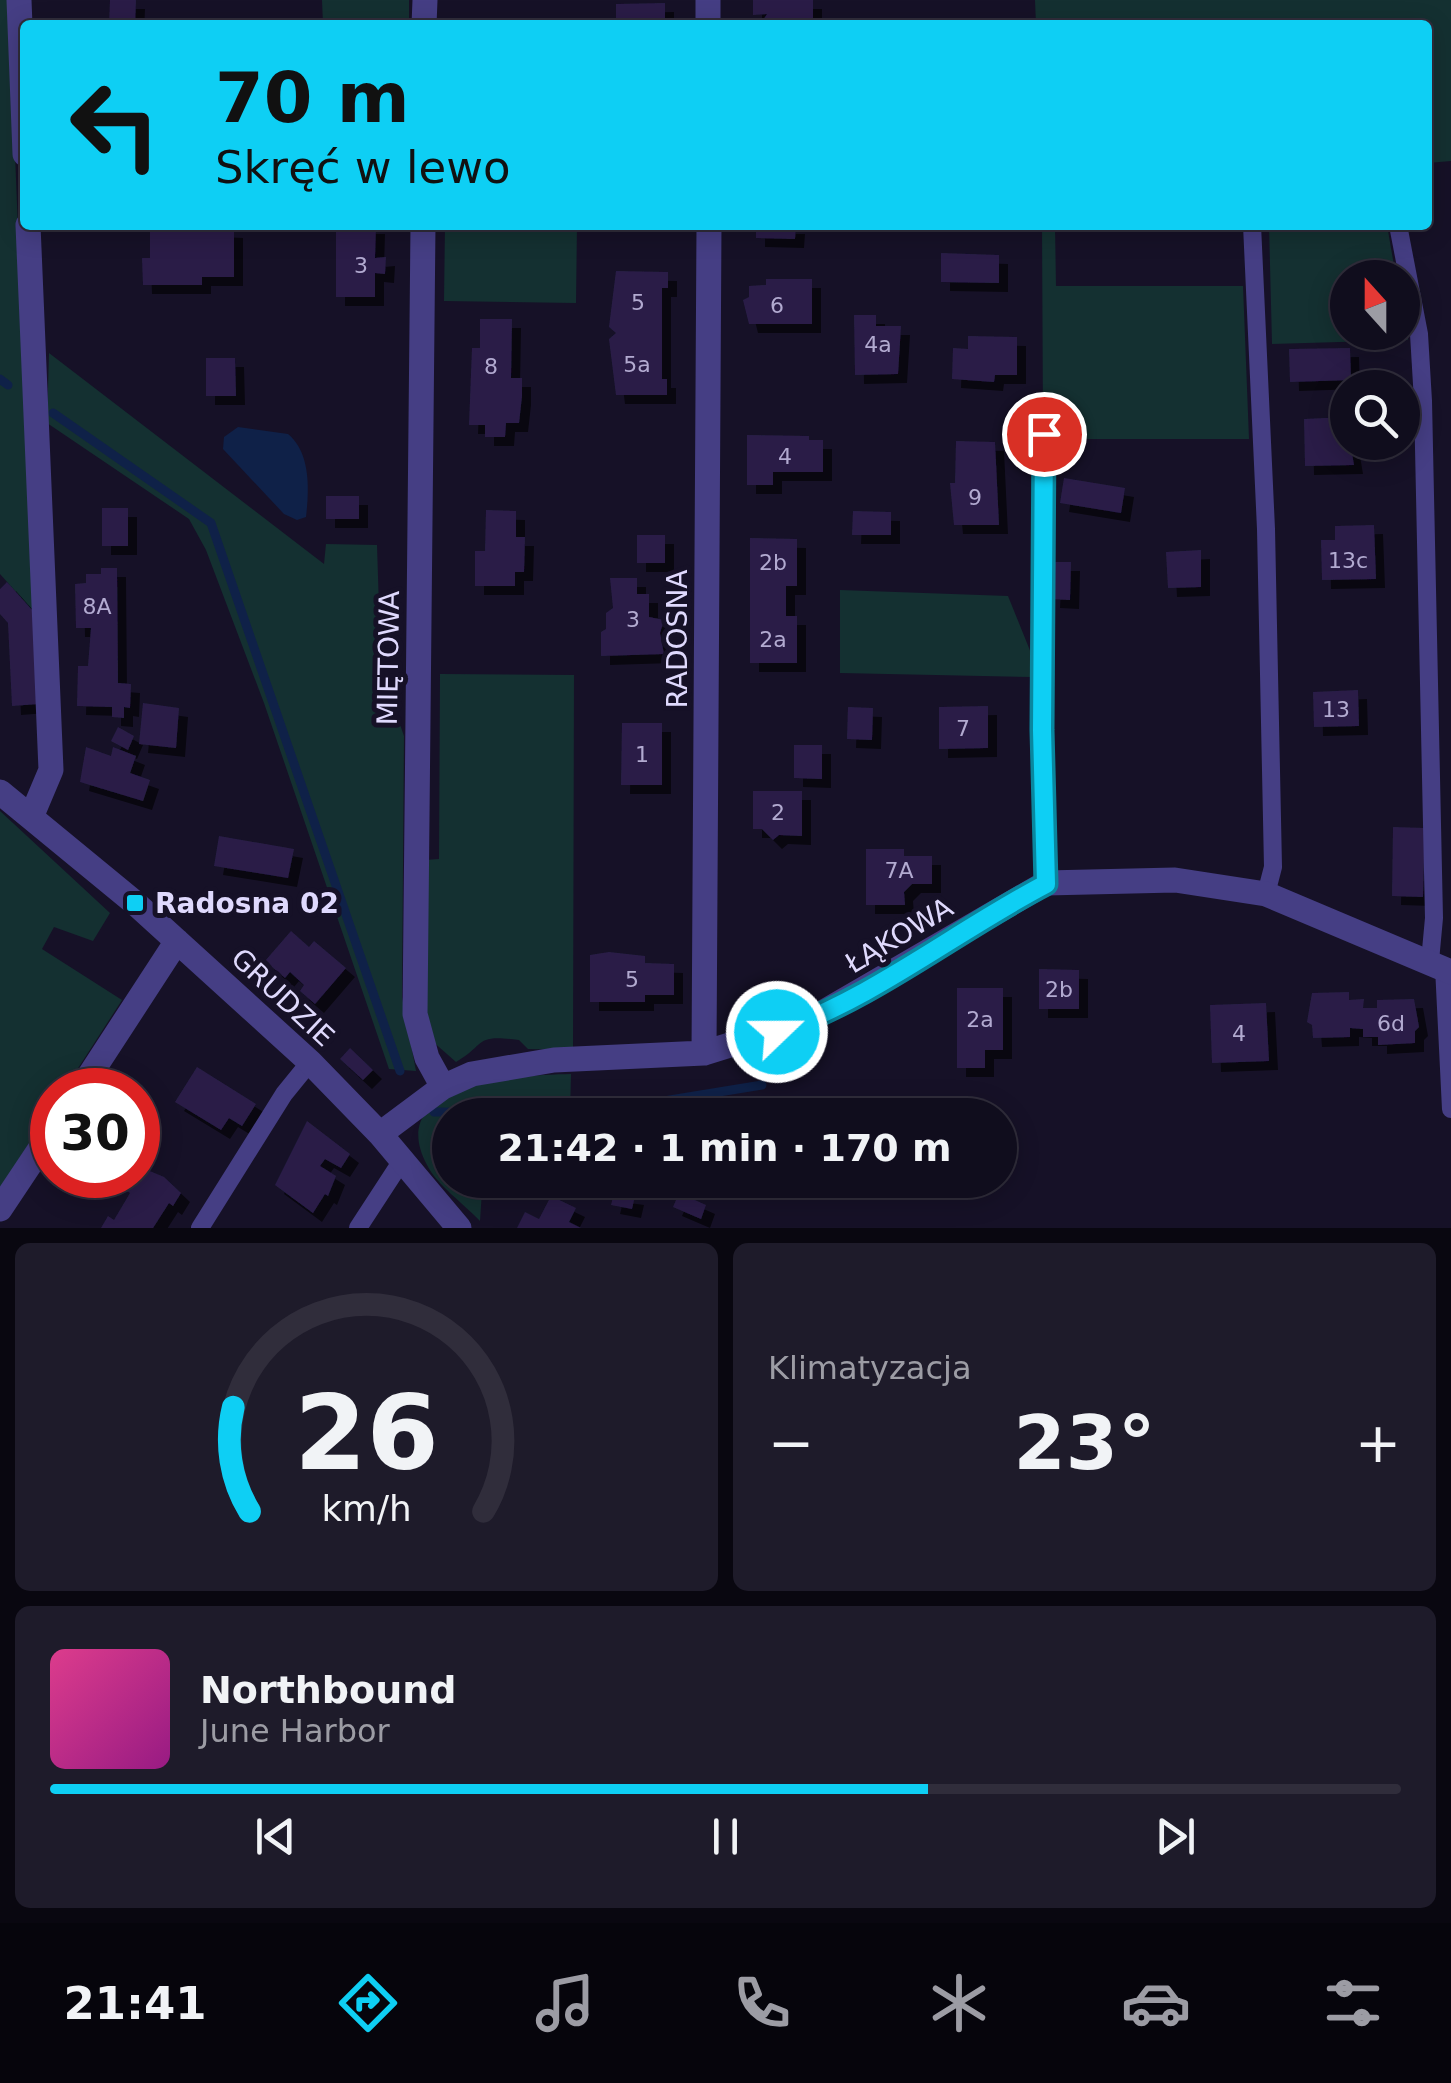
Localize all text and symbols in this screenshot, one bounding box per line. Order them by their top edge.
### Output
text: 70 m [215,57,410,139]
icon: left [50,60,180,190]
text: Skręć w lewo [215,141,511,194]
house number: 3 [354,253,368,278]
north arrow [1330,260,1420,350]
map controls [1330,260,1420,460]
house number: 5 [631,290,645,315]
house number: 6 [770,293,784,318]
house number: 4a [864,332,892,357]
house number: 5a [623,352,651,377]
house number: 8 [484,354,498,379]
button: search [1330,370,1420,460]
pin [1002,392,1087,477]
icon: arrive [1017,407,1072,462]
house number: 4 [778,444,792,469]
house number: 9 [968,485,982,510]
house number: 13c [1328,548,1368,573]
house number: 2b [759,550,787,575]
street label: RADOSNA [661,570,694,708]
street label: MIĘTOWA [371,590,406,726]
house number: 8A [82,594,112,619]
house number: 3 [626,607,640,632]
house number: 2a [759,627,787,652]
house number: 13 [1322,697,1350,722]
house number: 7 [956,716,970,741]
house number: 1 [635,742,649,767]
house number: 2 [771,800,785,825]
house number: 7A [884,858,914,883]
place label: Radosna 02 [155,887,339,920]
street label: ŁĄKOWA [839,891,959,981]
marker: Radosna 02 [124,892,146,914]
street label: GRUDZIE [224,942,341,1053]
house number: 5 [625,967,639,992]
house number: 2b [1045,977,1073,1002]
position arrow [725,980,829,1084]
house number: 2a [966,1007,994,1032]
house number: 6d [1377,1011,1405,1036]
house number: 4 [1232,1021,1246,1046]
speed limit sign: 30 [30,1068,160,1198]
text: 21:42 · 1 min · 170 m [497,1126,952,1170]
text: Klimatyzacja [768,1349,972,1387]
text: 26 [294,1372,439,1494]
text: 23° [1014,1399,1155,1487]
text: − [768,1411,814,1475]
text: + [1355,1411,1401,1475]
text: km/h [321,1488,412,1529]
text: Northbound [200,1668,456,1712]
text: June Harbor [200,1712,390,1750]
icon: previous [248,1809,303,1864]
icon: pause [698,1809,753,1864]
icon: next [1148,1809,1203,1864]
icon: directions [333,1968,403,2038]
icon: music [530,1968,600,2038]
icon: phone [727,1968,797,2038]
icon: climate [924,1968,994,2038]
icon: car [1121,1968,1191,2038]
icon: filters [1318,1968,1388,2038]
text: 21:41 [63,1977,207,2030]

